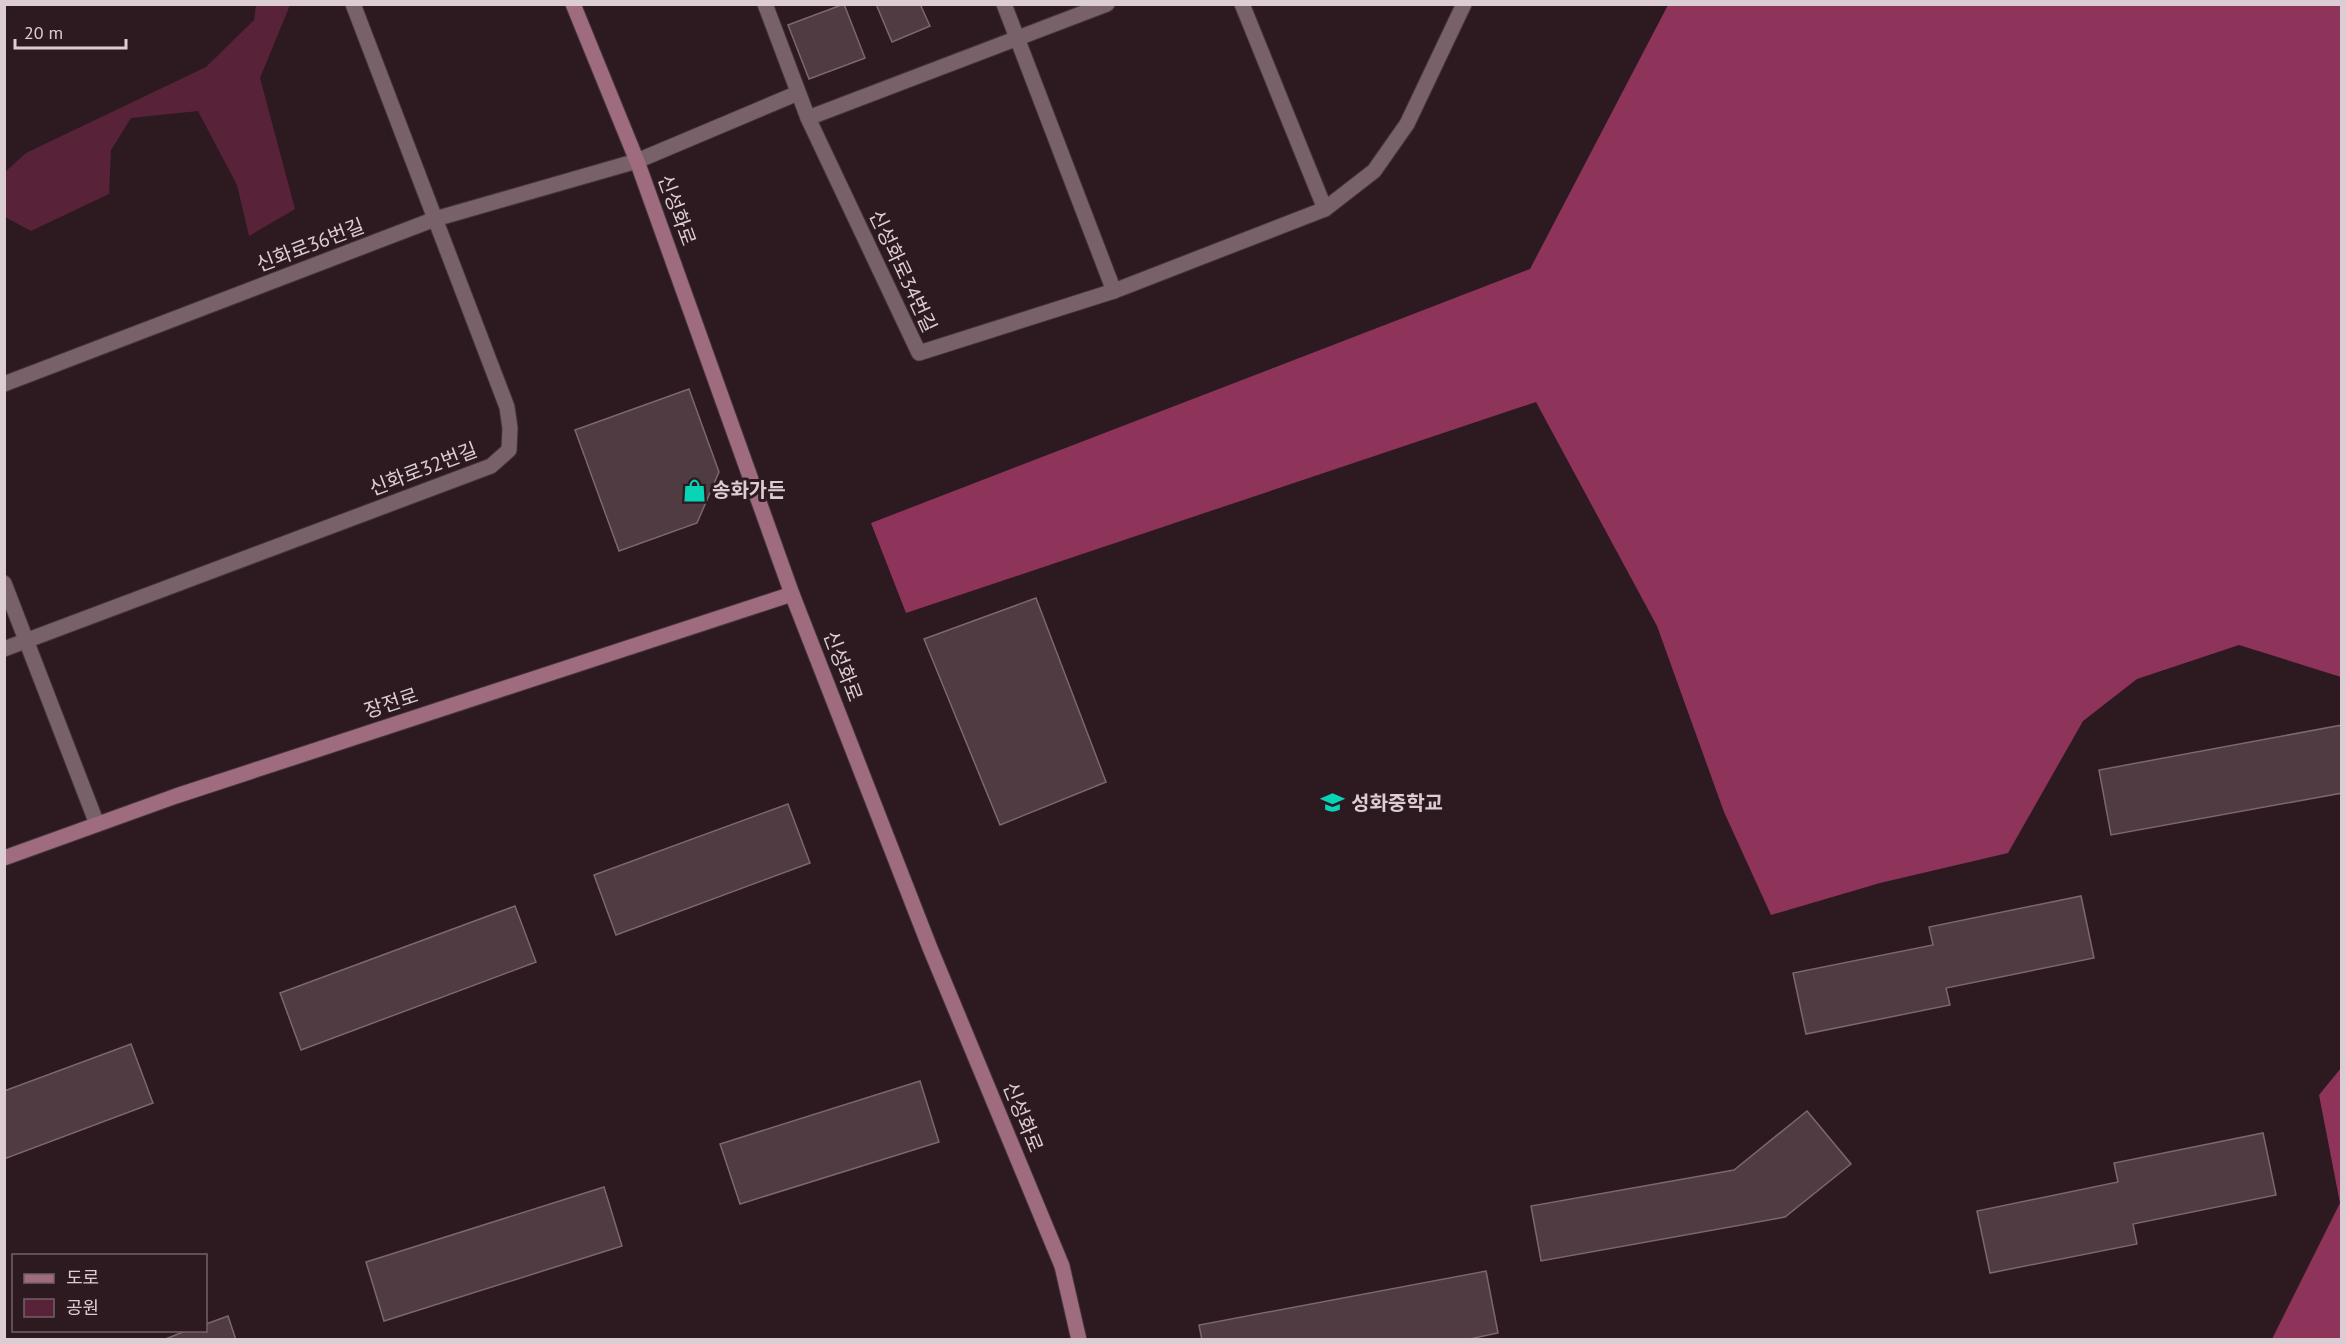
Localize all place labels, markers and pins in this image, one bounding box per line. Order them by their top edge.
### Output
shop icon: 송화가든 [681,477,707,503]
place label: 송화가든 [712,477,786,503]
school or university icon: 성화중학교 [1320,790,1346,816]
place label: 성화중학교 [1351,790,1443,816]

